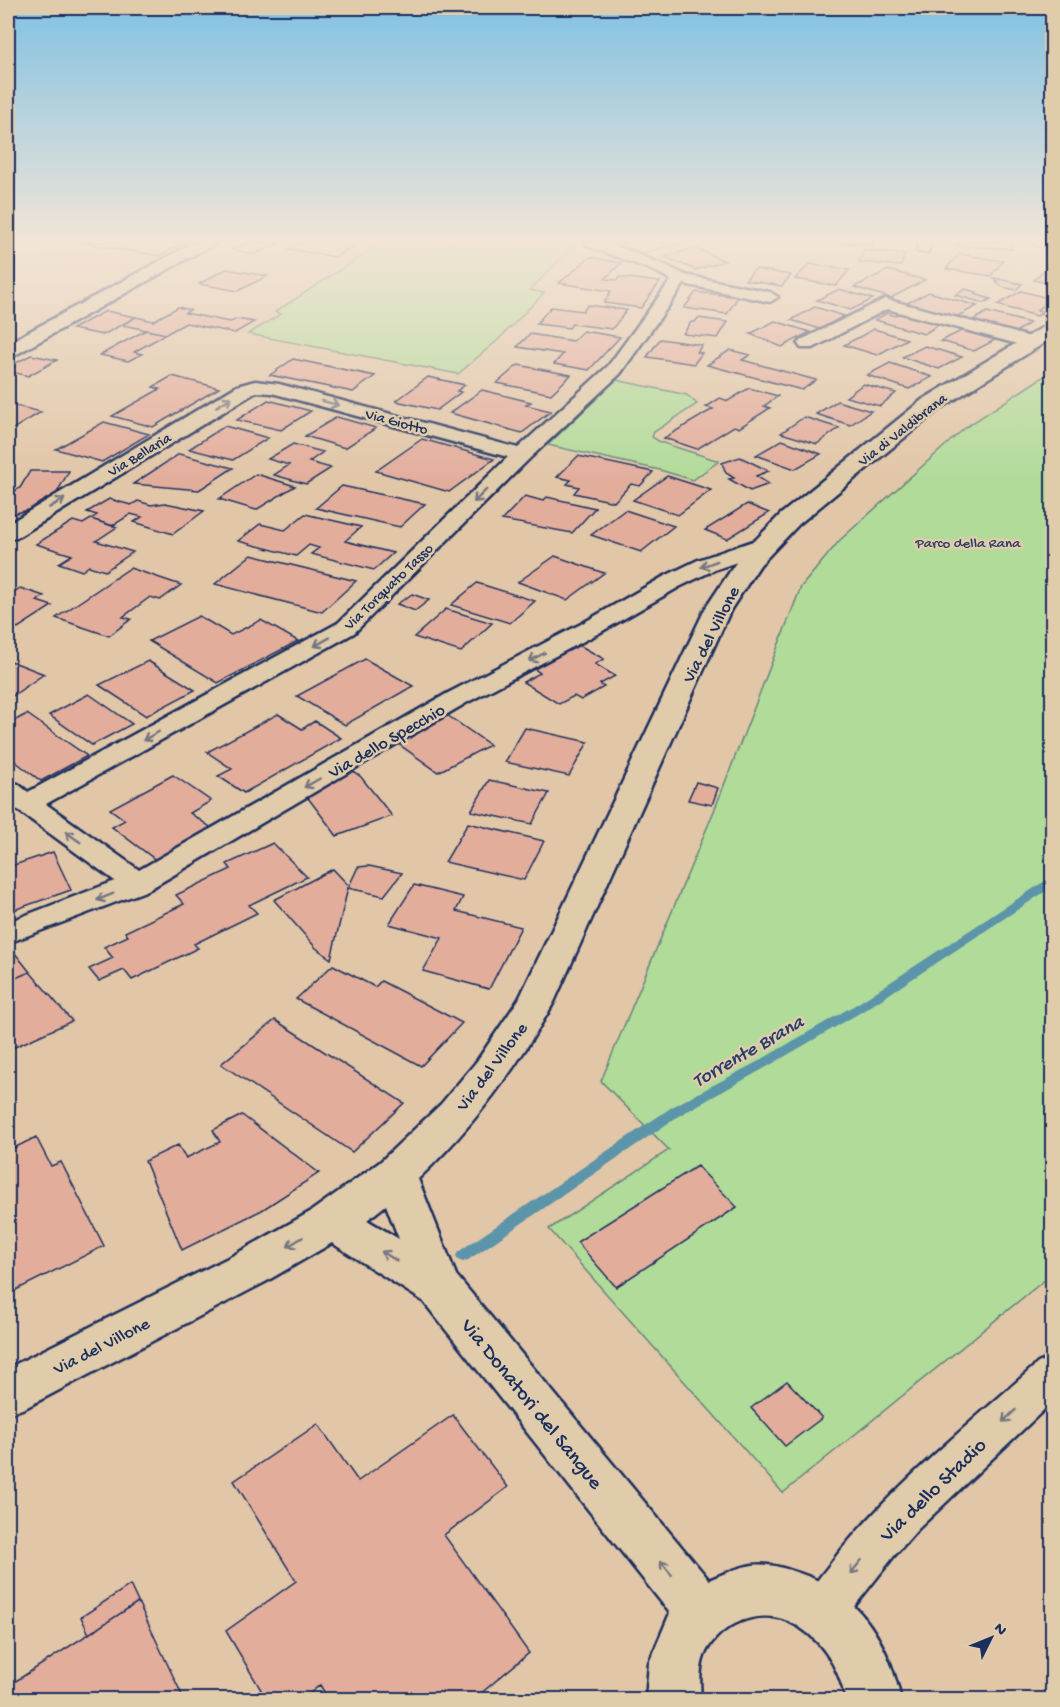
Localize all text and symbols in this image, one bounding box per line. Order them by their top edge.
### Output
street label: Via di Valdibrana [854,390,952,472]
one-way arrow [215,395,232,407]
one-way arrow [320,398,339,410]
street label: Via Giotto [362,406,430,440]
street label: Via Bellaria [104,429,176,482]
one-way arrow [473,488,488,503]
one-way arrow [48,496,65,508]
park label: Parco della Rana [914,535,1021,553]
street label: Via Torquato Tasso [340,540,438,635]
one-way arrow [700,560,718,571]
street label: Via del Villone [679,583,746,688]
one-way arrow [314,637,331,649]
one-way arrow [528,651,546,663]
street label: Via dello Specchio [324,700,449,785]
one-way arrow [143,730,160,742]
one-way arrow [304,777,321,789]
one-way arrow [66,831,82,843]
one-way arrow [96,893,115,904]
water label: Torrente Brana [689,1011,810,1094]
street label: Via del Villone [452,1019,533,1117]
one-way arrow [287,1237,304,1249]
one-way arrow [381,1249,398,1261]
street label: Via del Villone [50,1314,154,1381]
street label: Via Donatori del Sangue [453,1314,608,1496]
one-way arrow [1002,1409,1017,1423]
street label: Via dello Stadio [875,1434,993,1549]
one-way arrow [849,1559,862,1575]
one-way arrow [660,1560,673,1576]
north arrow [961,1608,1021,1668]
text: N [989,1620,1010,1641]

